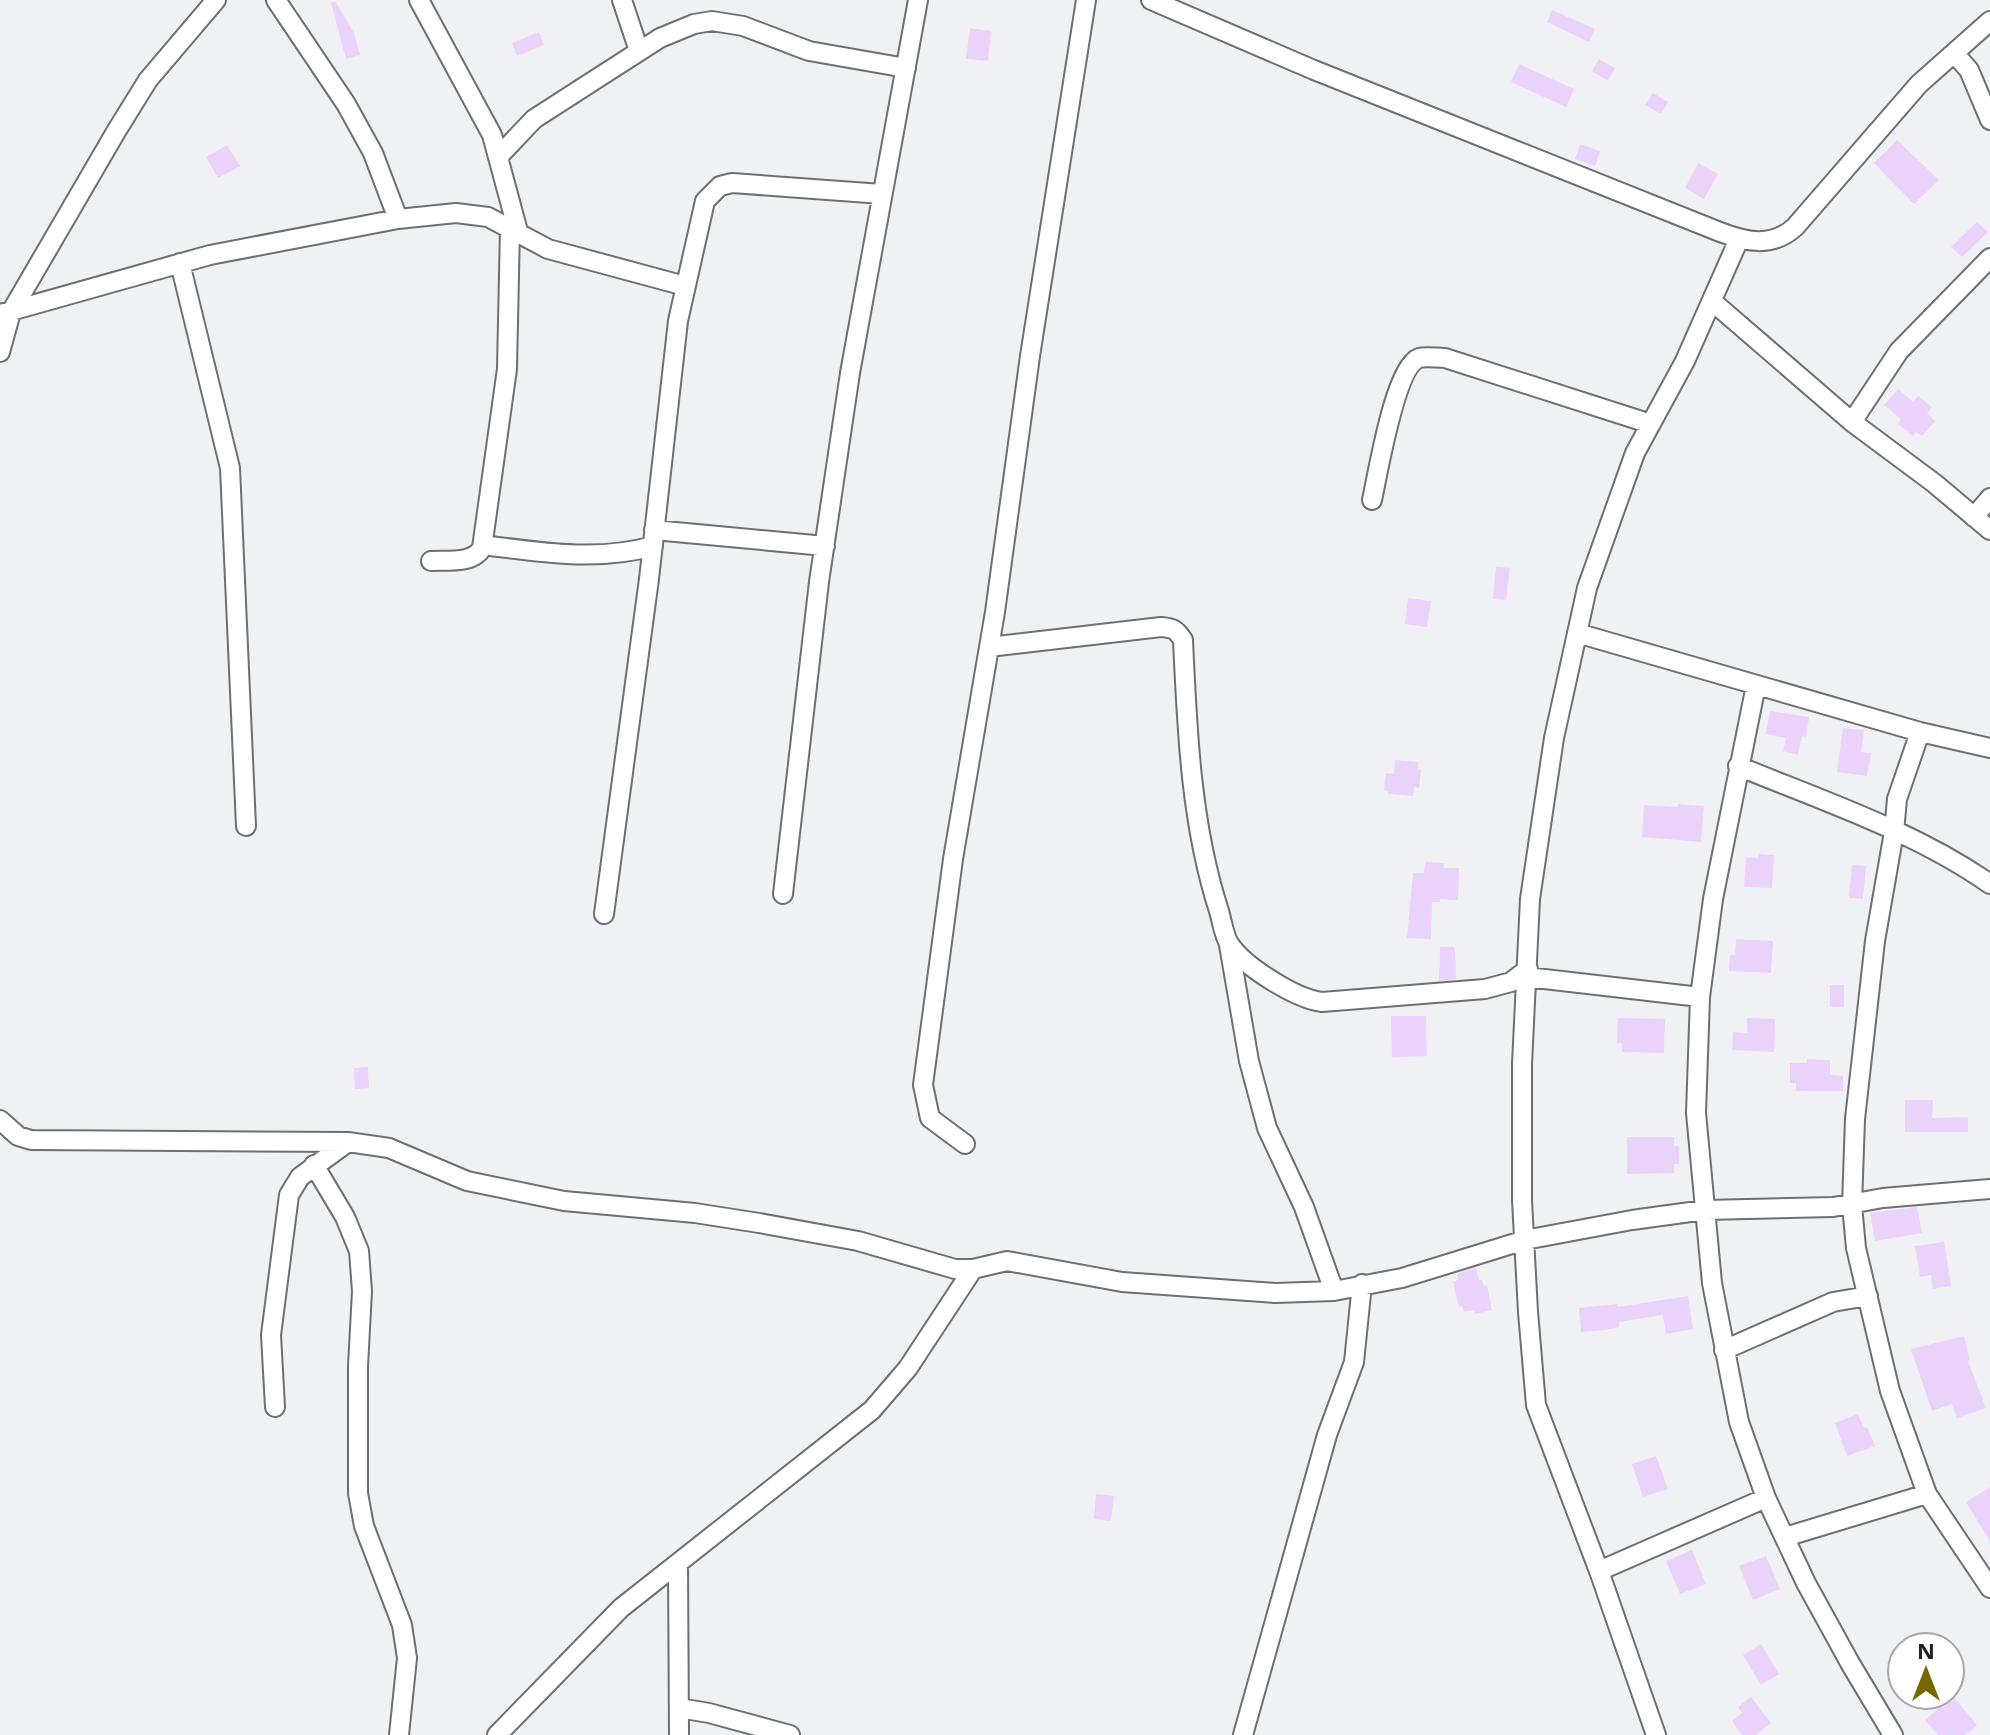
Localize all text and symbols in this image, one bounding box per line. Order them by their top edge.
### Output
north arrow [1886,1631,1966,1711]
text: N [1917,1635,1935,1665]

